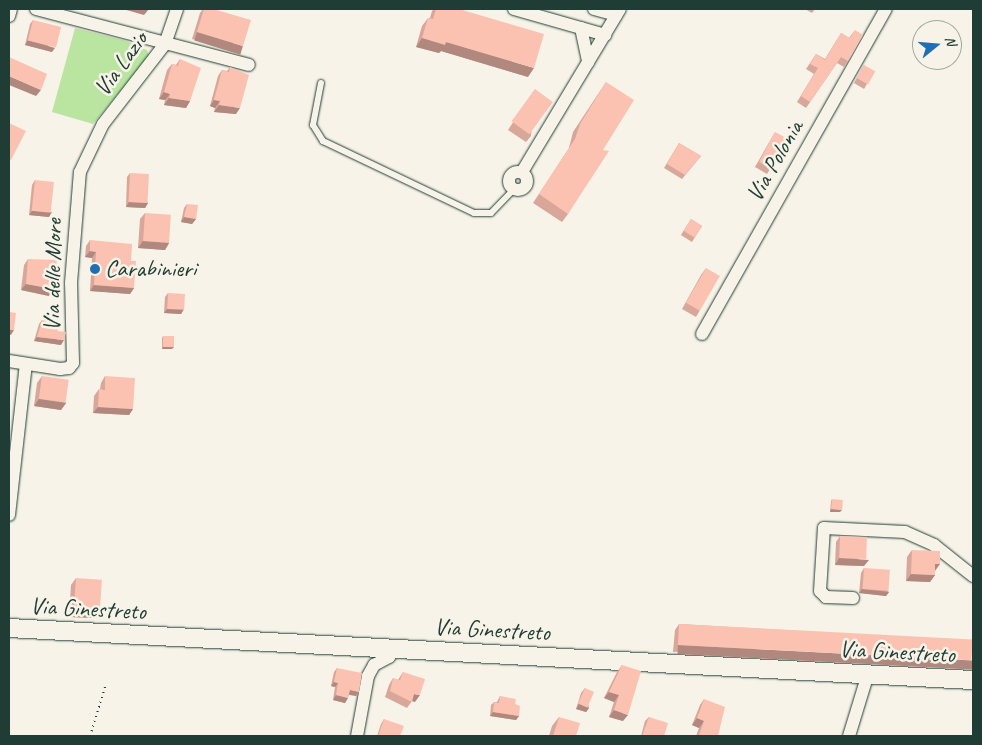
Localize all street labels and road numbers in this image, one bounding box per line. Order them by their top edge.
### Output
street label: Via Lazio [88,26,154,102]
street label: Via Polonia [740,115,810,207]
street label: Via delle More [38,218,68,332]
street label: Via Ginestreto [29,592,147,626]
street label: Via Ginestreto [433,613,551,647]
street label: Via Ginestreto [838,635,956,669]

